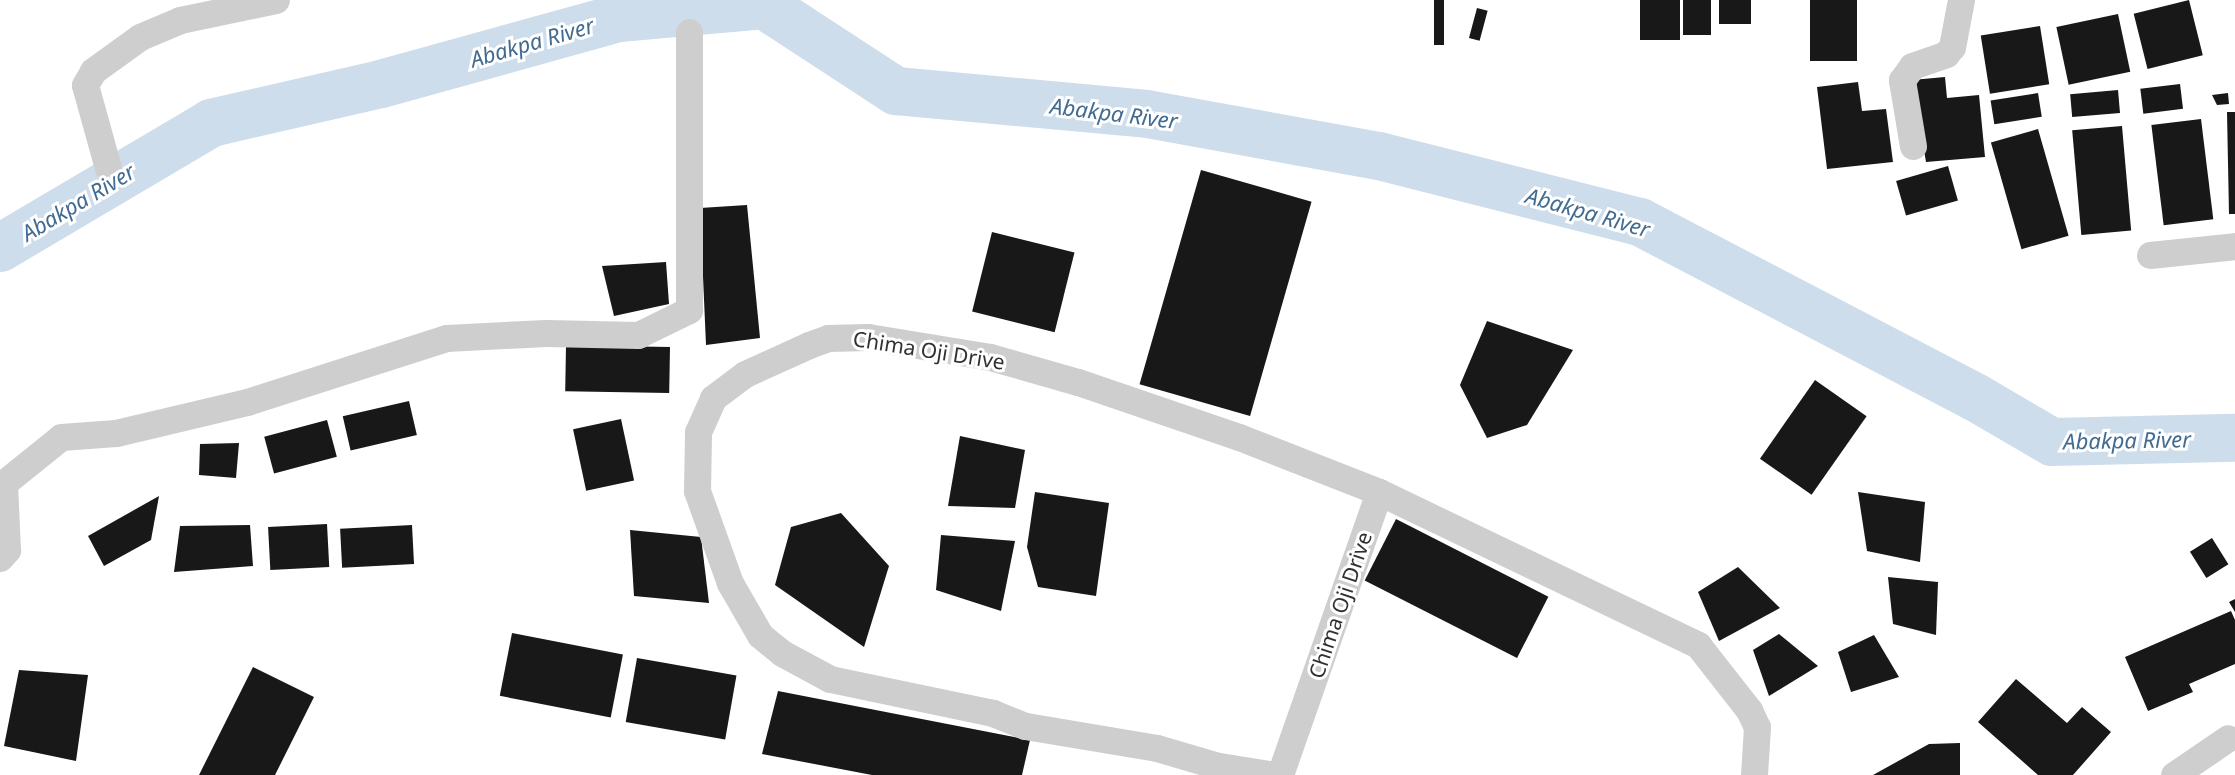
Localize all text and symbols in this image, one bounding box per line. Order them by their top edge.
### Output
water label: Abakpa River [467,12,597,72]
water label: Abakpa River [1049,92,1179,134]
water label: Abakpa River [16,158,140,246]
water label: Abakpa River [1523,182,1653,242]
street label: Chima Oji Drive [851,326,1007,374]
water label: Abakpa River [2063,426,2191,454]
street label: Chima Oji Drive [1303,528,1377,682]

